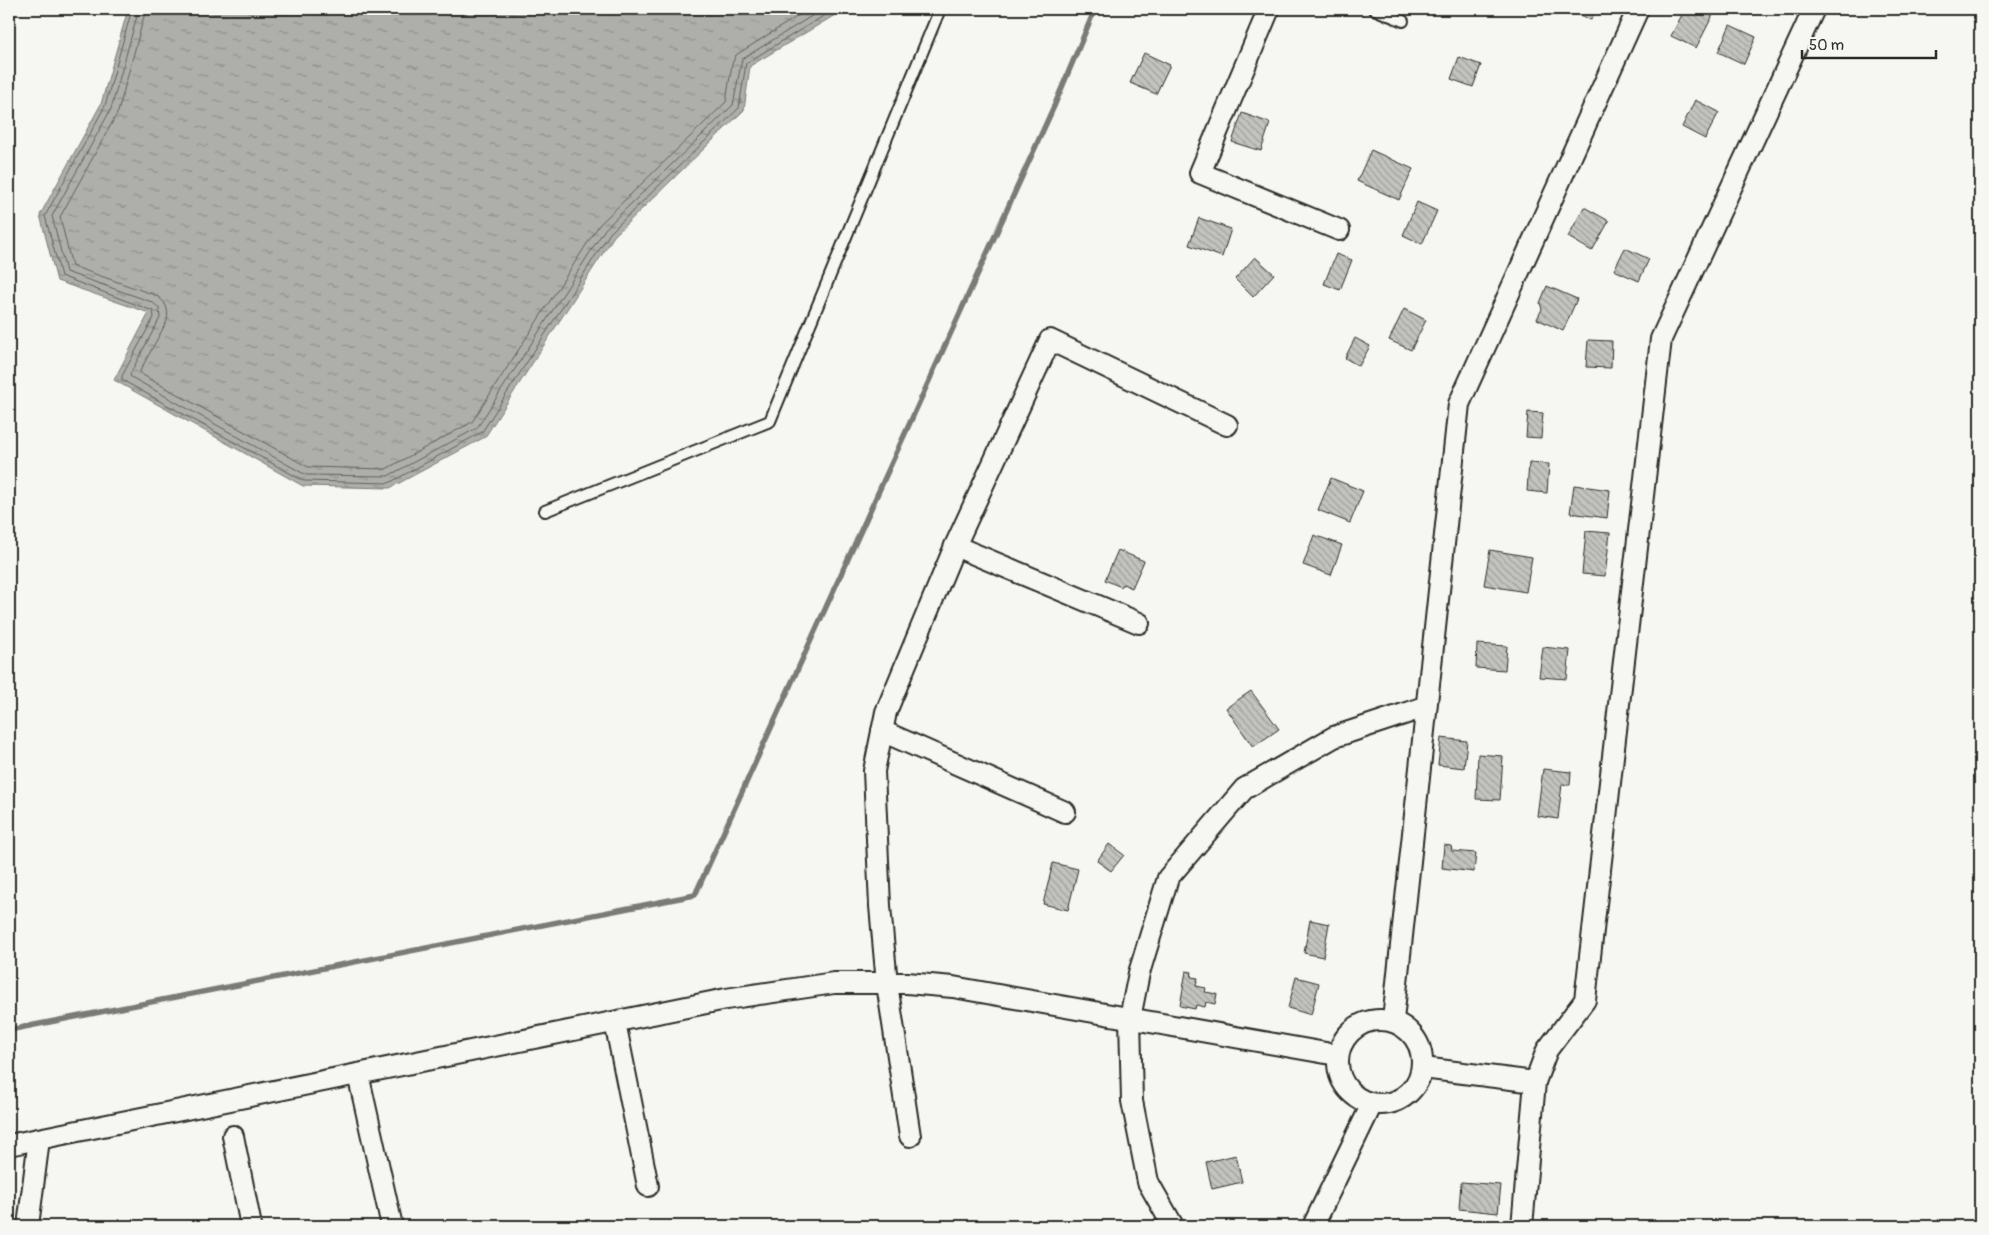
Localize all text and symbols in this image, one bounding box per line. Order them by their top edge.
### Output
scale bar [1802,28,1935,60]
text: 50 m [1809,36,1844,55]

